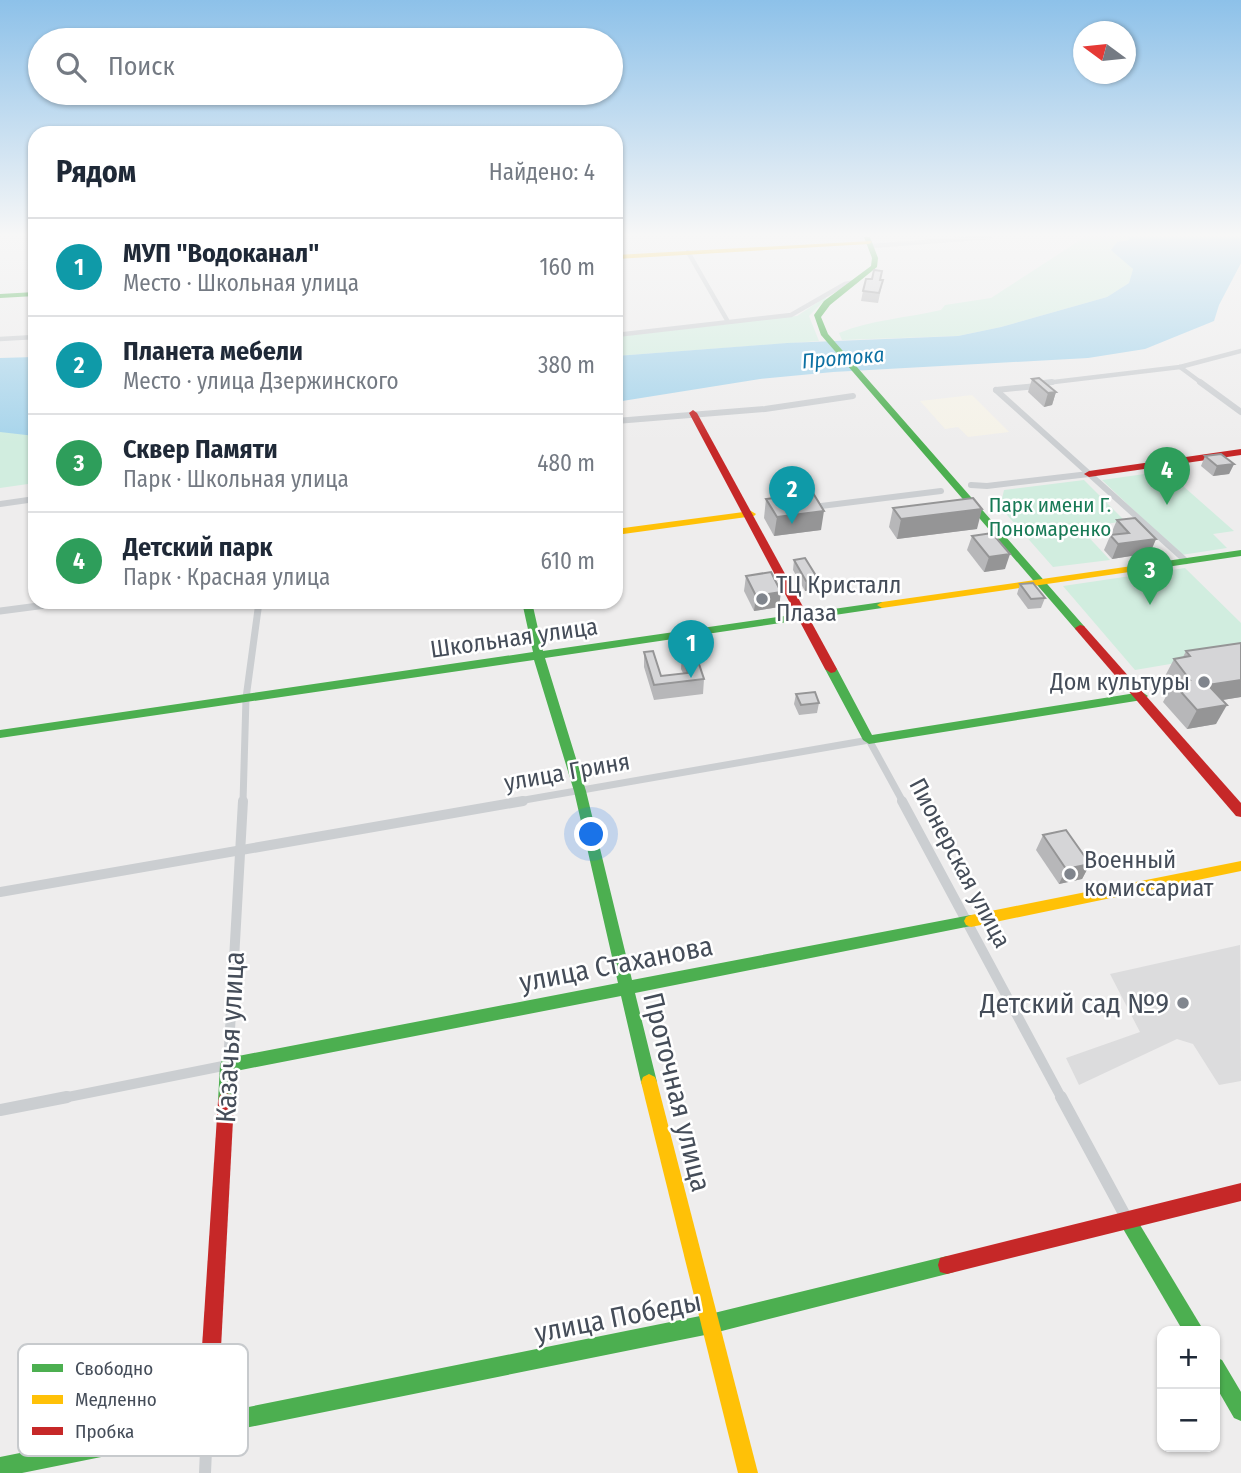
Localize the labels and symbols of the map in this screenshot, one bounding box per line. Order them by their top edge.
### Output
north arrow [1073,21,1136,84]
water label: Протока [801,341,885,375]
pin: 4 [1144,447,1190,505]
pin: 2 [769,466,815,524]
park label: Парк имени Г. Пономаренко [989,492,1111,542]
pin: 3 [1127,547,1173,605]
place label: ТЦ Кристалл Плаза [776,571,901,627]
marker: ТЦ Кристалл Плаза [754,591,770,607]
street label: Школьная улица [428,612,600,664]
pin: 1 [668,620,714,678]
place label: Дом культуры [1049,668,1190,696]
marker: Дом культуры [1196,674,1212,690]
street label: улица Гриня [502,747,632,797]
street label: Пионерская улица [904,773,1016,953]
your location [574,817,608,851]
place label: Военный комиссариат [1084,846,1214,902]
marker: Военный комиссариат [1062,866,1078,882]
street label: улица Стаханова [516,929,716,999]
street label: Казачья улица [209,950,251,1124]
place label: Детский сад №9 [979,987,1169,1020]
street label: Проточная улица [636,989,718,1195]
marker: Детский сад №9 [1175,995,1191,1011]
street label: улица Победы [532,1285,704,1349]
legend [18,1344,248,1456]
text: Свободно [75,1357,153,1380]
text: Медленно [75,1388,157,1411]
text: Пробка [75,1420,134,1443]

